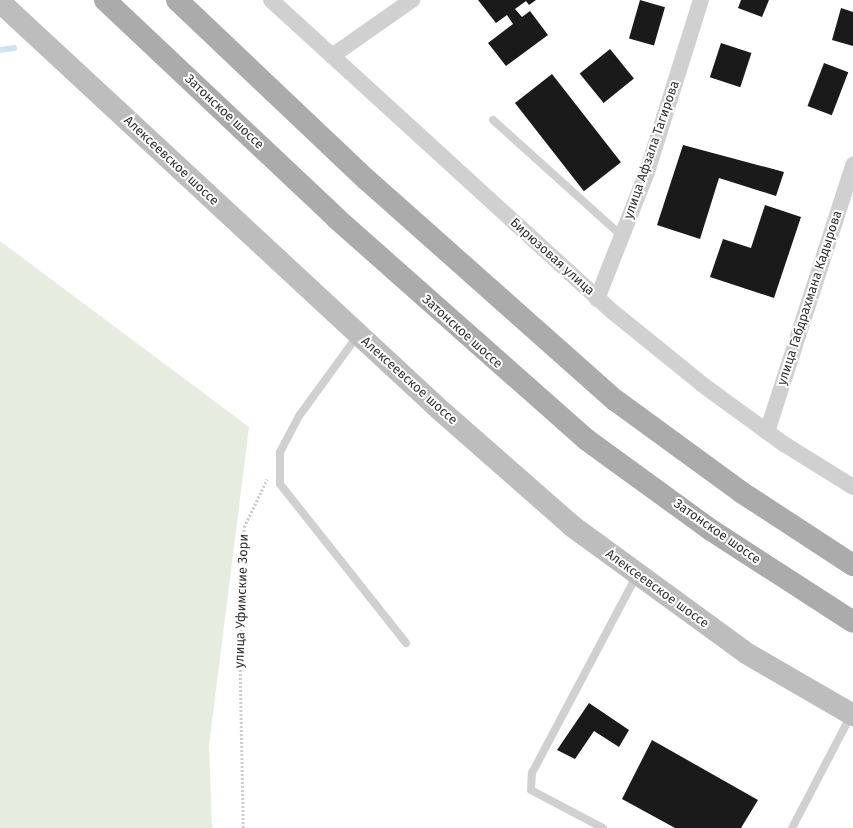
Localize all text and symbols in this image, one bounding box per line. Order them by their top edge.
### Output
street label: Затонское шоссе [181,71,267,153]
street label: улица Афзала Тагирова [621,79,683,221]
street label: Алексеевское шоссе [120,113,222,209]
street label: улица Габдрахмана Кадырова [774,209,846,387]
street label: Бирюзовая улица [507,215,597,299]
street label: Затонское шоссе [419,292,505,372]
street label: Алексеевское шоссе [358,334,460,428]
street label: Затонское шоссе [671,496,763,568]
street label: улица Уфимские Зори [232,534,252,668]
street label: Алексеевское шоссе [602,546,712,632]

